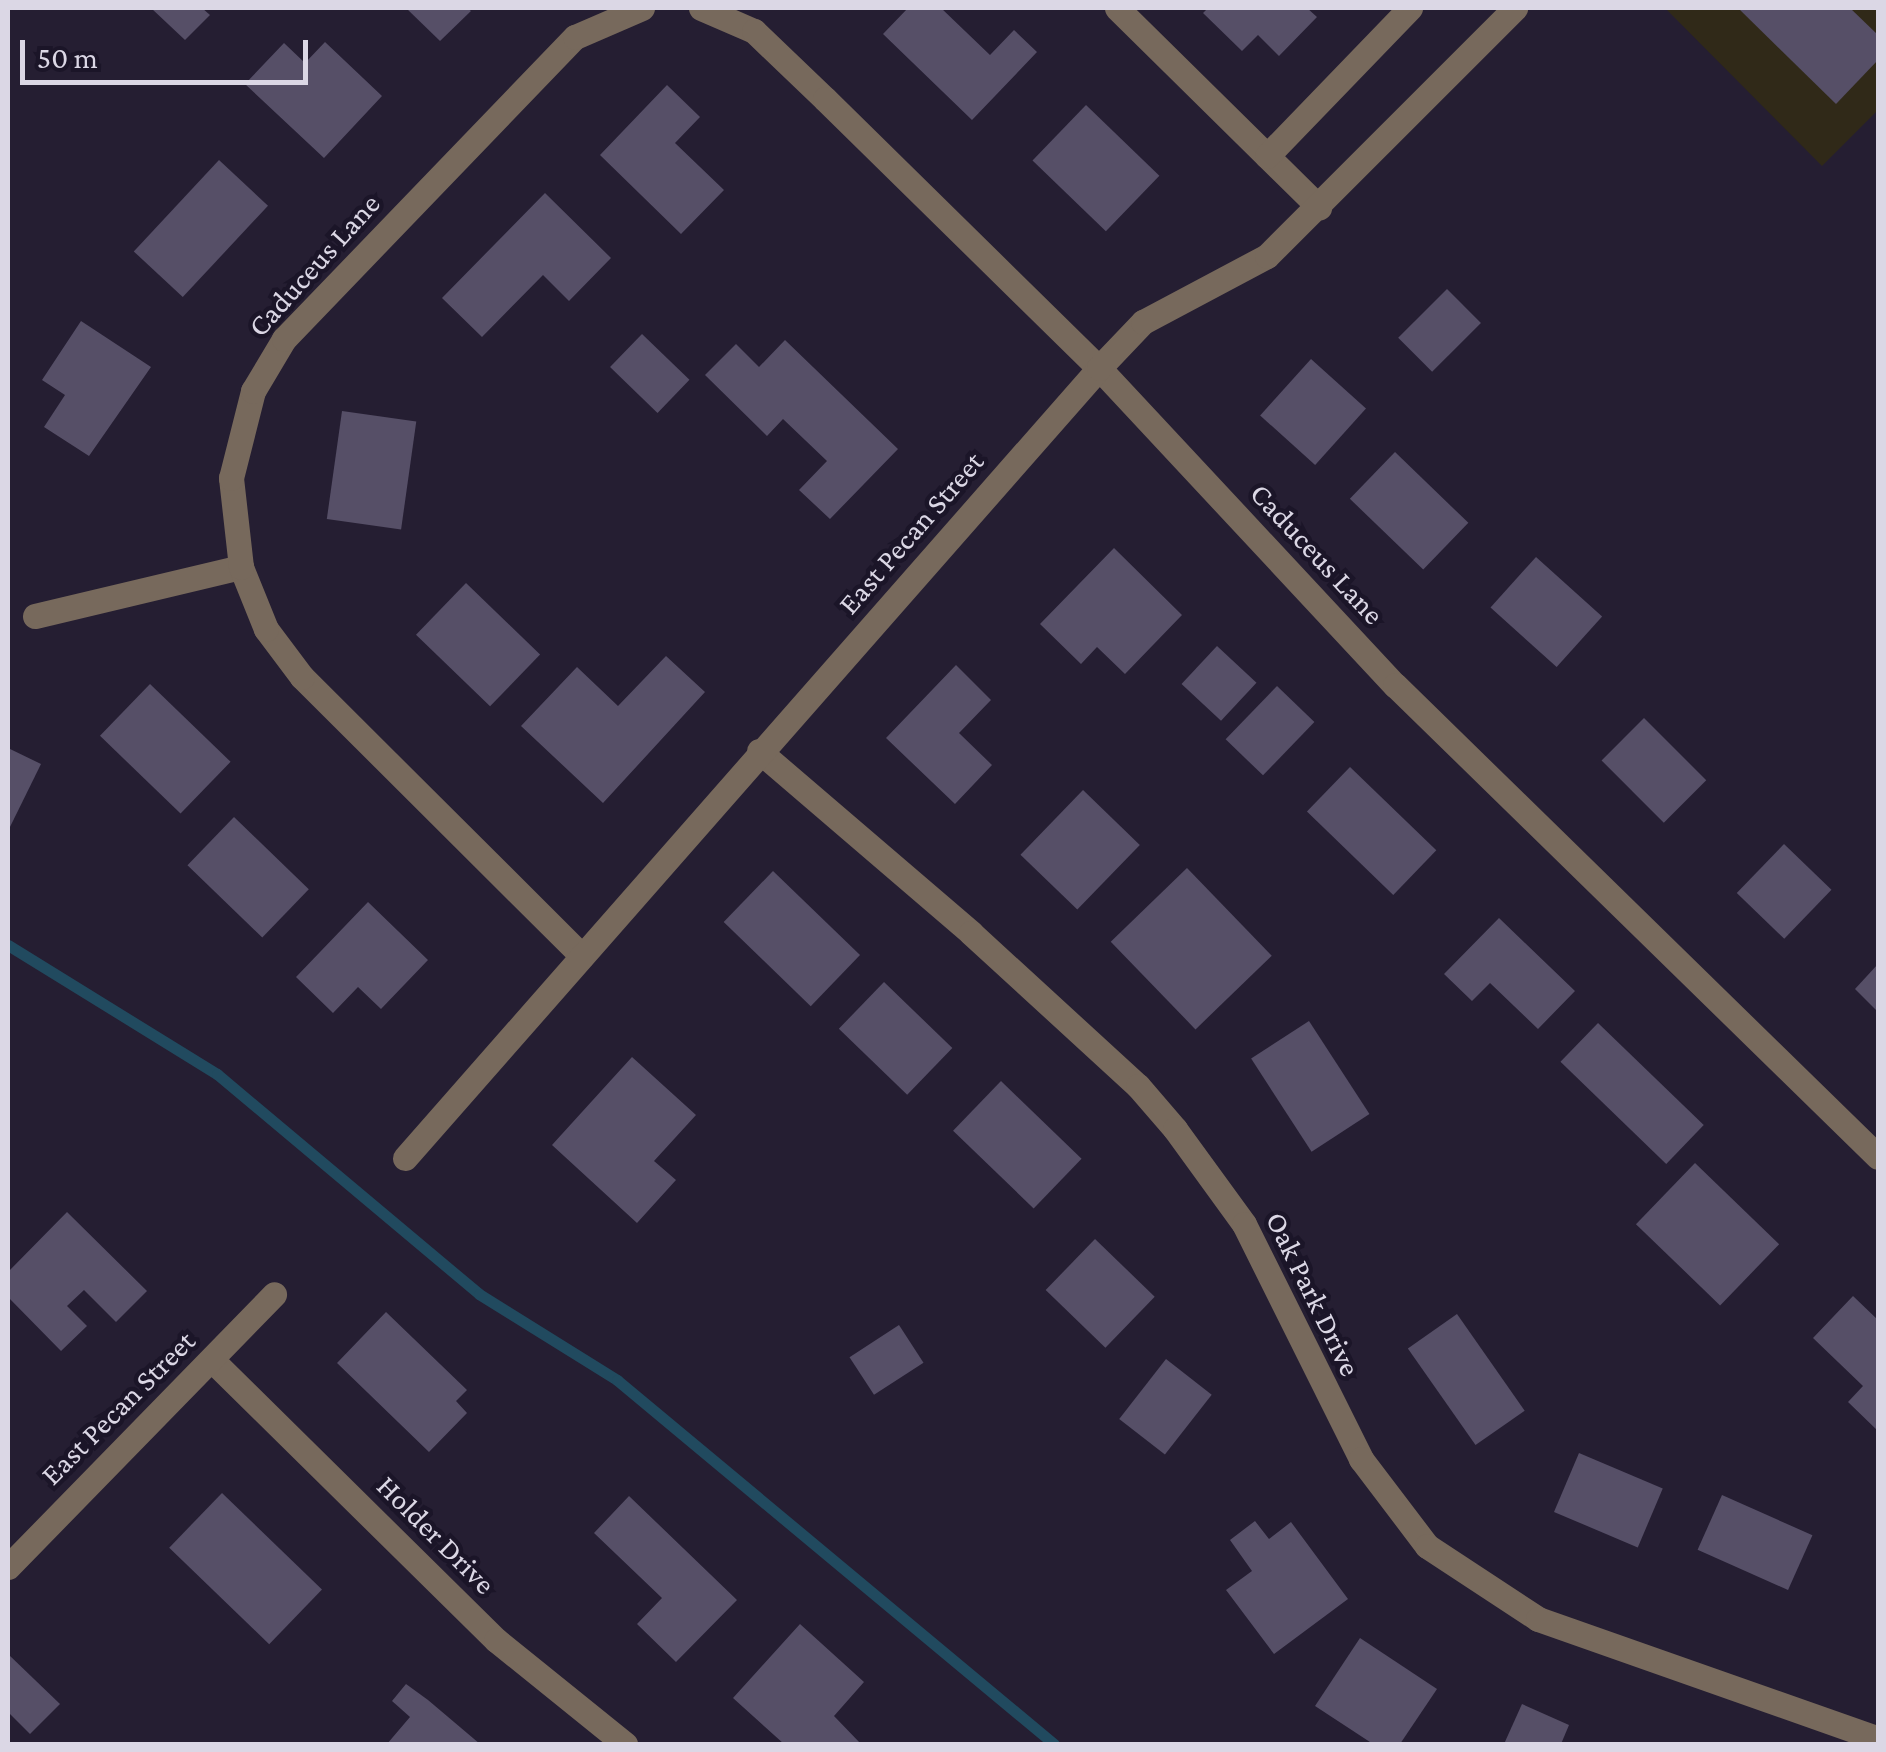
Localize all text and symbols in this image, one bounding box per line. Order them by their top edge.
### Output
scale bar [25,20,312,82]
text: 50 m [37,41,98,74]
street label: Caduceus Lane [240,186,388,344]
street label: East Pecan Street [831,444,991,622]
street label: Caduceus Lane [1242,476,1392,632]
street label: Oak Park Drive [1258,1206,1368,1382]
street label: East Pecan Street [33,1323,203,1493]
street label: Holder Drive [369,1468,503,1602]

